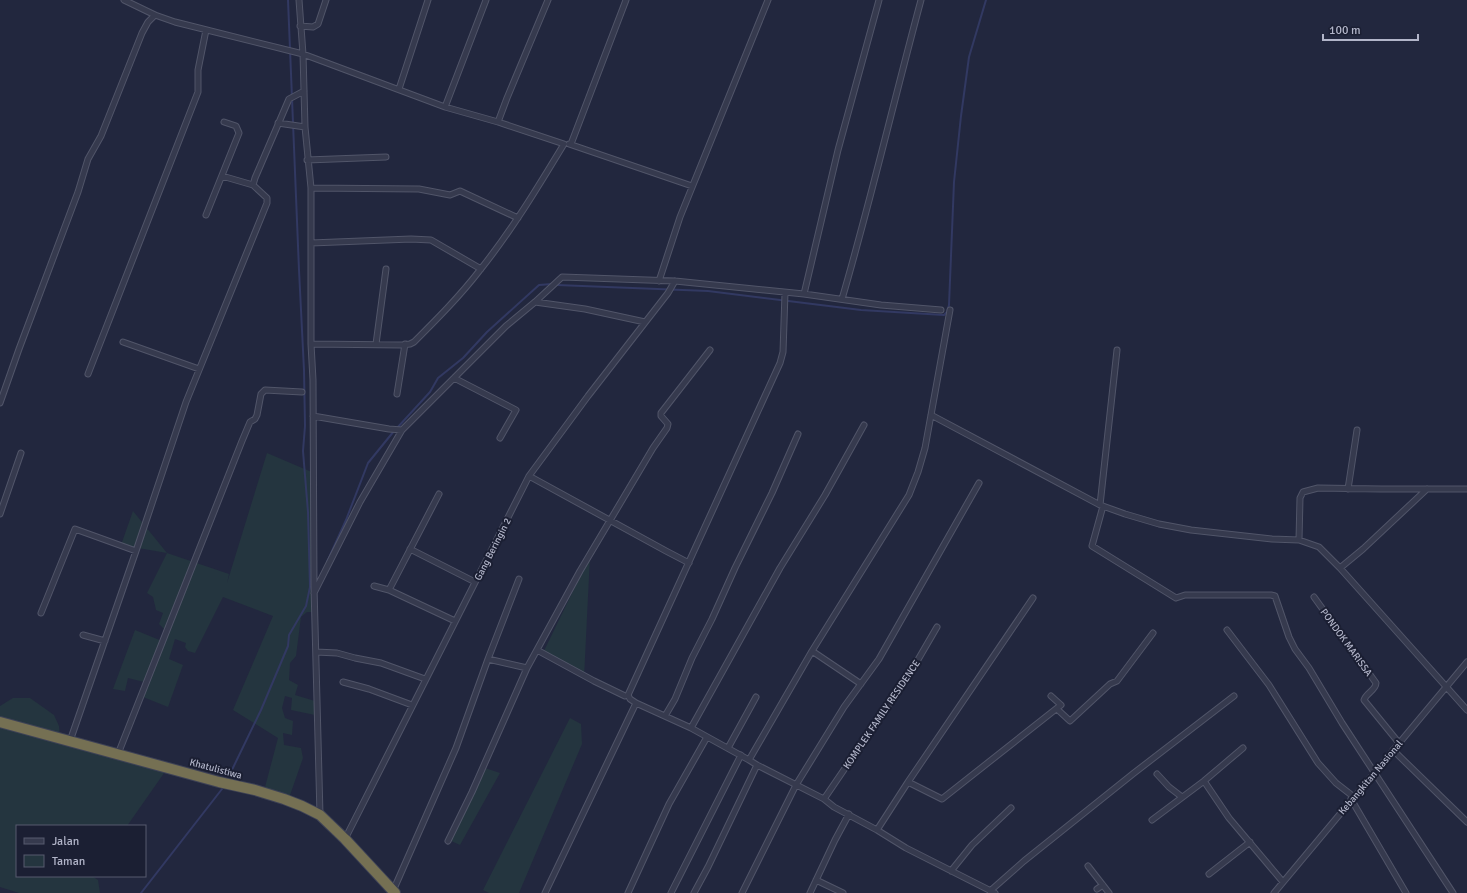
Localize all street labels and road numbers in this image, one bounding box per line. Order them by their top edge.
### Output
street label: Gang Beringin 2 [472,516,514,583]
street label: PONDOK MARISSA [1318,606,1375,679]
street label: KOMPLEK FAMILY RESIDENCE [841,657,923,771]
street label: Kebangkitan Nasional [1336,738,1405,817]
street label: Khatulistiwa [188,756,243,782]

